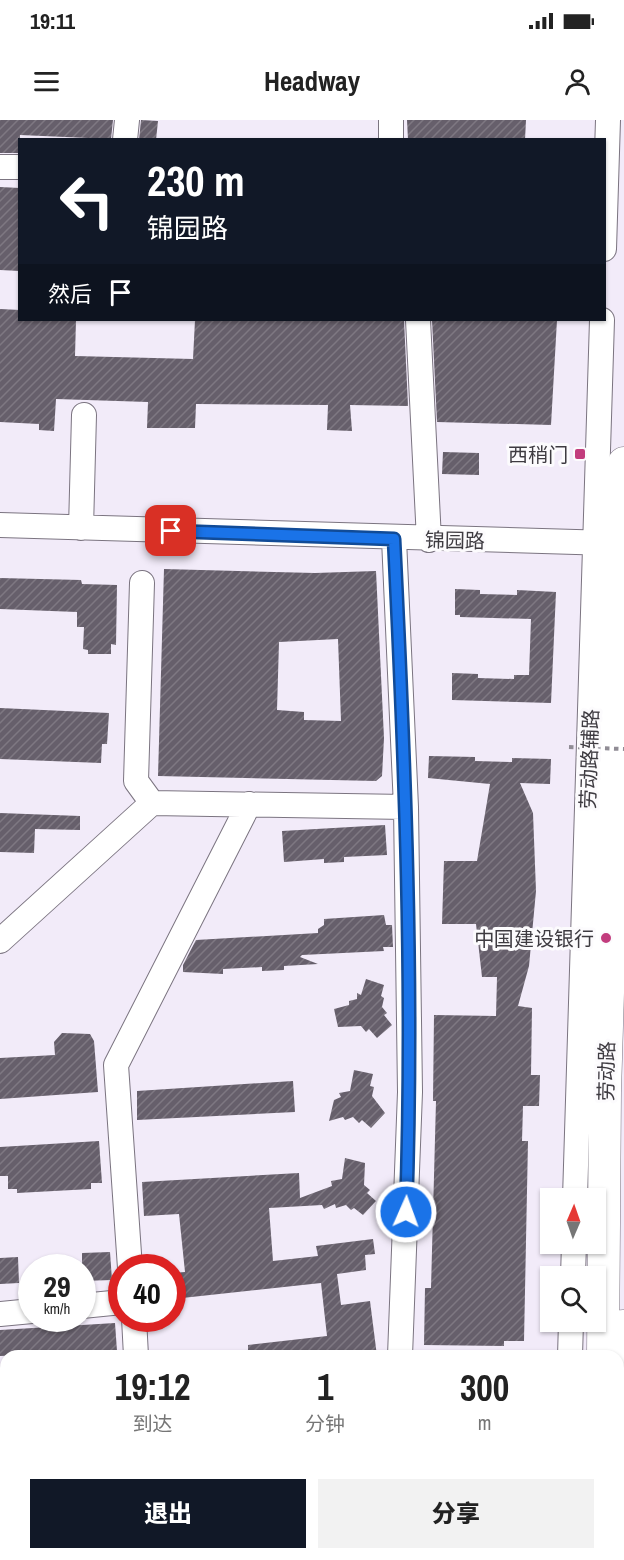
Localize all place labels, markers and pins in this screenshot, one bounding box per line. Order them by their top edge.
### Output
place label: 西稍门 [508,441,568,468]
marker: 西稍门 [573,447,587,461]
pin [145,505,196,556]
place label: 中国建设银行 [474,925,594,952]
marker: 中国建设银行 [599,931,613,945]

